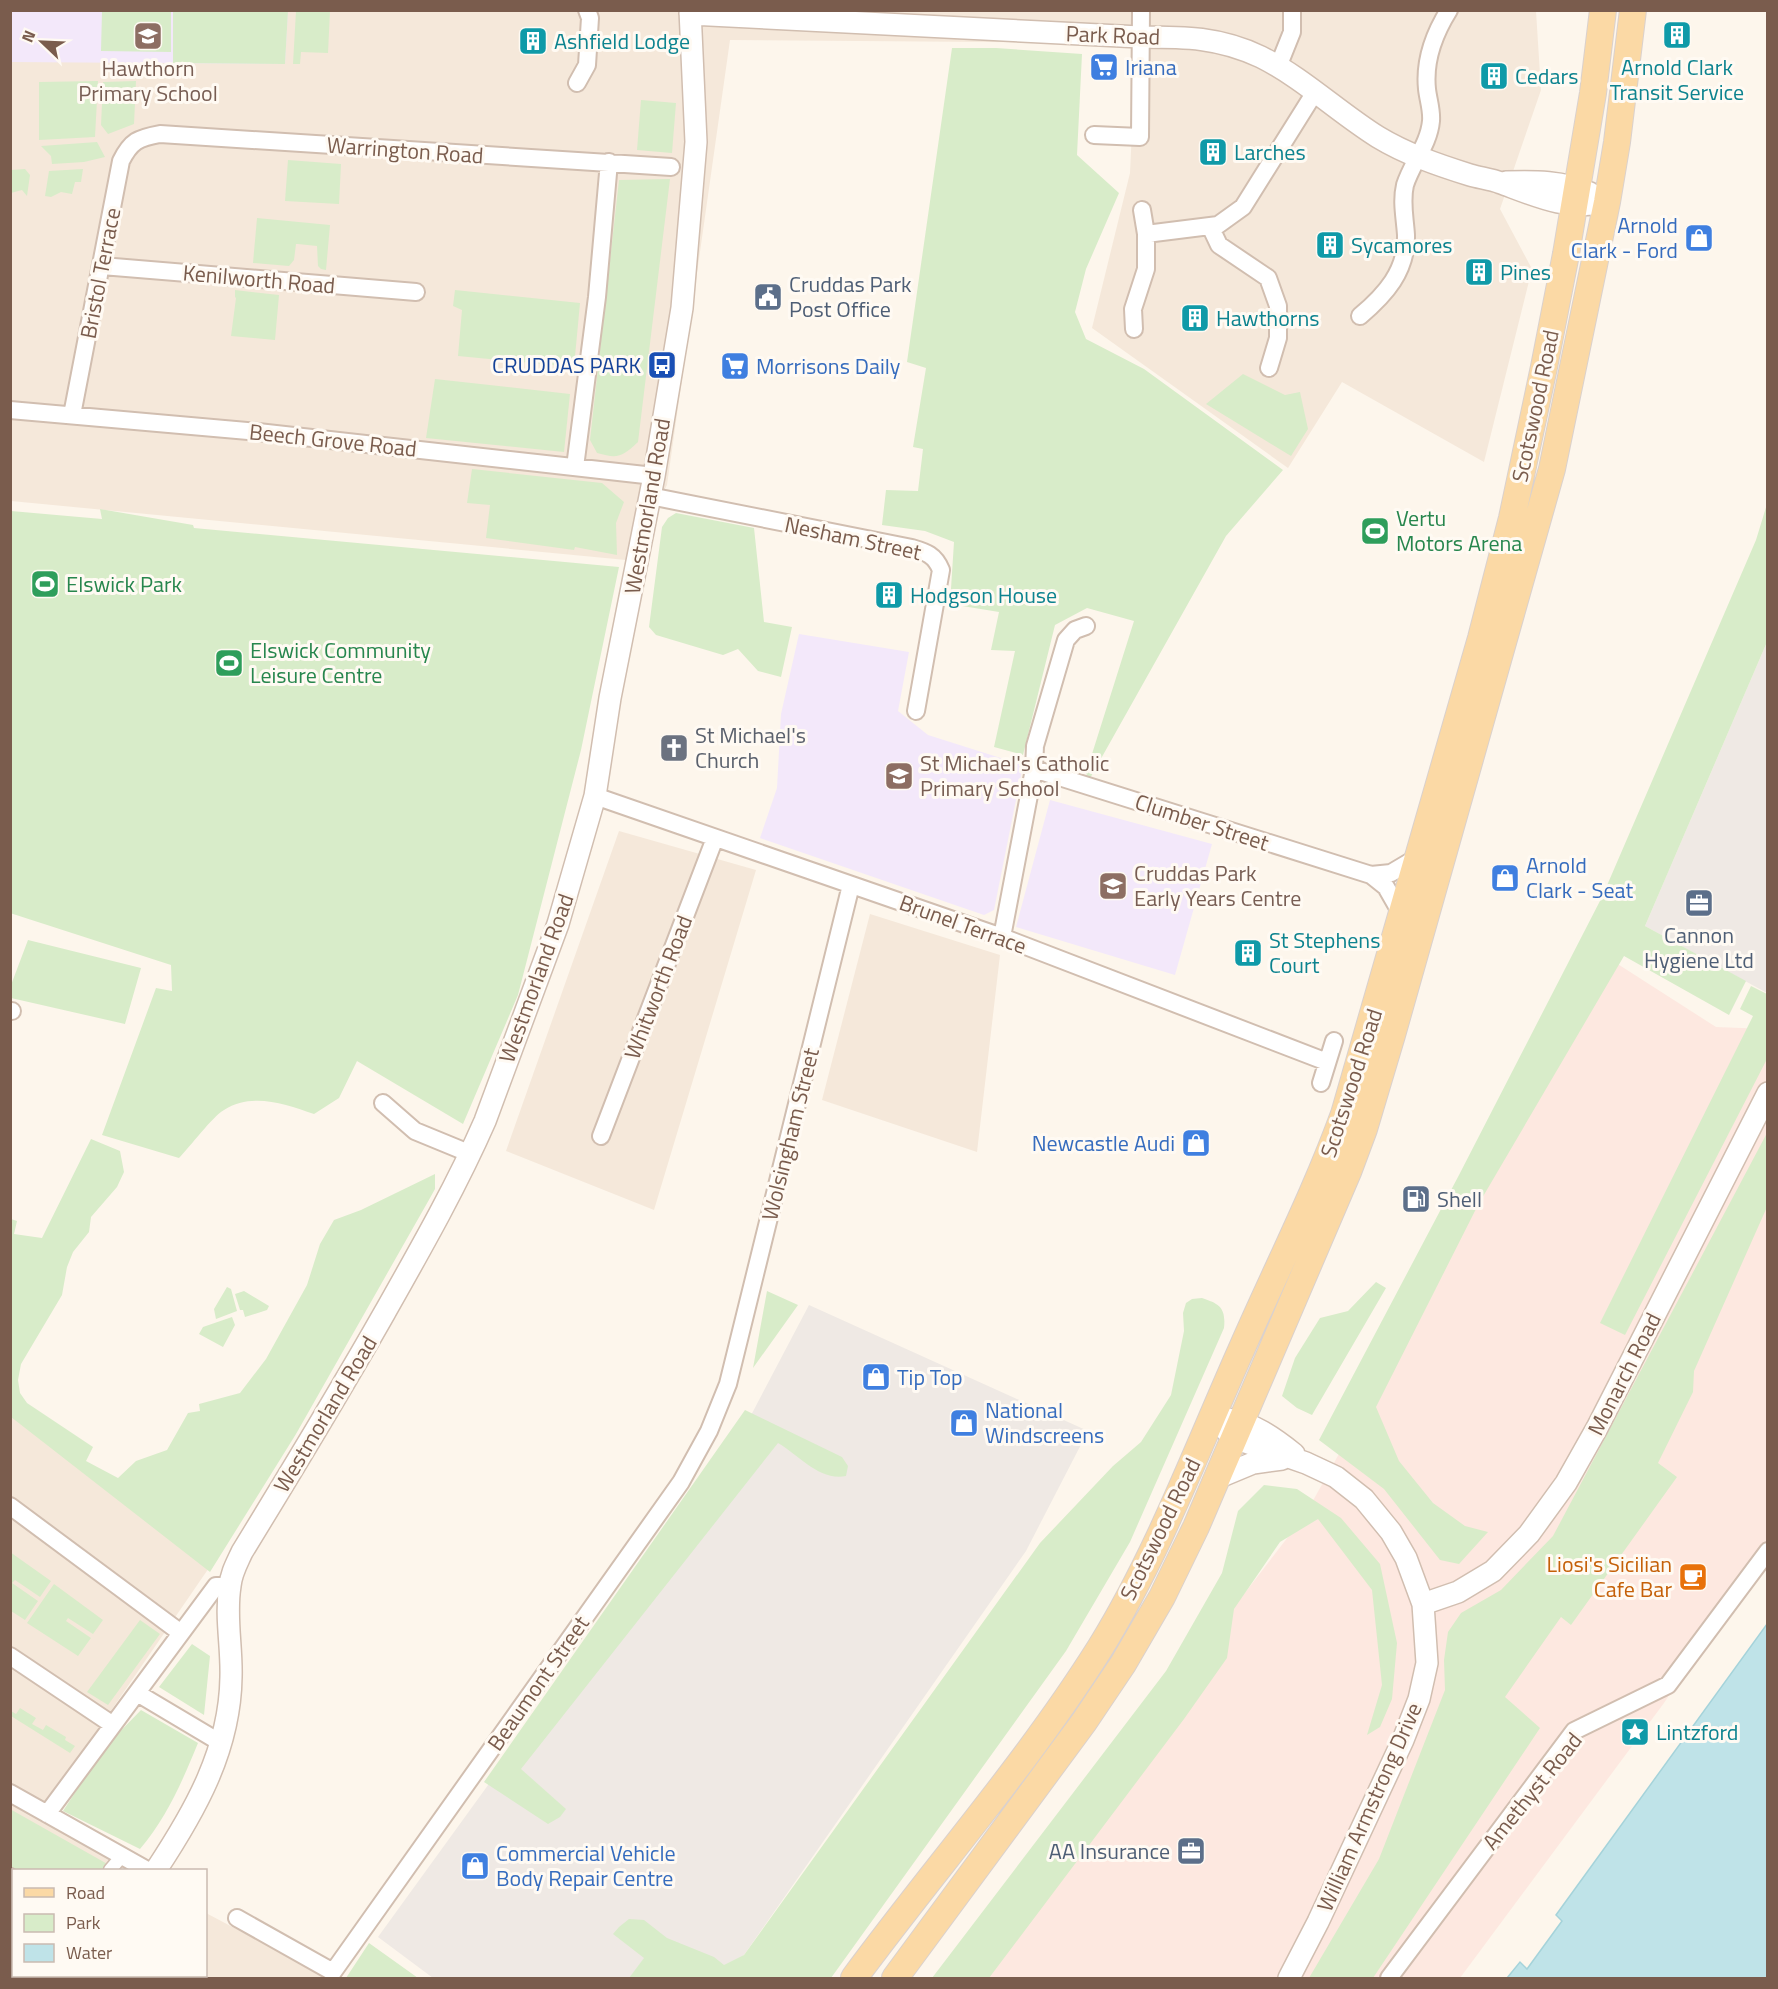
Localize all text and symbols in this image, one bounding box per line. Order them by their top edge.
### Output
north arrow [12,12,72,72]
street label: Park Road [1065,16,1161,54]
building icon: Arnold Clark Transit Service [1661,19,1693,51]
school or university icon: Hawthorn Primary School [132,20,164,52]
place label: Ashfield Lodge [554,24,690,58]
building icon: Ashfield Lodge [517,25,549,57]
text: N [15,26,41,46]
place label: Iriana [1125,50,1177,84]
place label: Arnold Clark Transit Service [1610,50,1744,109]
place label: Hawthorn Primary School [78,51,218,110]
supermarket icon: Iriana [1088,51,1120,83]
place label: Cedars [1515,59,1578,93]
building icon: Cedars [1478,60,1510,92]
street label: Warrington Road [326,128,484,172]
place label: Larches [1234,135,1306,169]
building icon: Larches [1197,136,1229,168]
street label: Bristol Terrace [71,204,129,342]
place label: Arnold Clark - Ford [1571,208,1678,267]
shop icon: Arnold Clark - Ford [1683,222,1715,254]
place label: Sycamores [1351,228,1453,262]
building icon: Sycamores [1314,229,1346,261]
street label: Kenilworth Road [181,255,337,303]
place label: Pines [1500,255,1551,289]
building icon: Pines [1463,256,1495,288]
place label: Cruddas Park Post Office [789,267,912,326]
public building icon: Cruddas Park Post Office [752,281,784,313]
place label: Hawthorns [1216,301,1319,335]
building icon: Hawthorns [1179,302,1211,334]
street label: Scotswood Road [1502,327,1568,485]
place label: CRUDDAS PARK [492,348,641,382]
bus stop icon: CRUDDAS PARK [646,349,678,381]
place label: Morrisons Daily [756,349,901,383]
supermarket icon: Morrisons Daily [719,350,751,382]
street label: Beech Grove Road [248,414,418,466]
street label: Westmorland Road [615,416,679,596]
place label: Vertu Motors Arena [1396,501,1522,560]
street label: Nesham Street [782,507,925,569]
sports icon: Vertu Motors Arena [1359,515,1391,547]
place label: Elswick Park [66,567,183,601]
sports icon: Elswick Park [29,568,61,600]
place label: Hodgson House [910,578,1057,612]
building icon: Hodgson House [873,579,905,611]
place label: Elswick Community Leisure Centre [250,633,431,692]
sports icon: Elswick Community Leisure Centre [213,647,245,679]
place label: St Michael's Church [695,718,806,777]
church icon: St Michael's Church [658,732,690,764]
place label: St Michael's Catholic Primary School [920,746,1109,805]
school or university icon: St Michael's Catholic Primary School [883,760,915,792]
street label: Clumber Street [1131,784,1274,860]
place label: Arnold Clark - Seat [1526,848,1634,907]
place label: Cruddas Park Early Years Centre [1134,856,1301,915]
shop icon: Arnold Clark - Seat [1489,862,1521,894]
school or university icon: Cruddas Park Early Years Centre [1097,870,1129,902]
street label: Brunel Terrace [895,885,1031,963]
office icon: Cannon Hygiene Ltd [1683,887,1715,919]
street label: Westmorland Road [490,889,582,1067]
street label: Whitworth Road [615,910,701,1064]
place label: Cannon Hygiene Ltd [1644,918,1754,977]
place label: St Stephens Court [1269,923,1380,982]
building icon: St Stephens Court [1232,937,1264,969]
street label: Scotswood Road [1311,1004,1391,1162]
street label: Wolsingham Street [752,1044,828,1224]
place label: Newcastle Audi [1032,1126,1175,1160]
shop icon: Newcastle Audi [1180,1127,1212,1159]
place label: Shell [1437,1182,1482,1216]
fuel station icon: Shell [1400,1183,1432,1215]
street label: Monarch Road [1578,1307,1670,1441]
street label: Westmorland Road [265,1329,385,1499]
place label: Tip Top [897,1360,963,1394]
shop icon: Tip Top [860,1361,892,1393]
place label: National Windscreens [985,1393,1104,1452]
shop icon: National Windscreens [948,1407,980,1439]
street label: Scotswood Road [1111,1452,1209,1606]
place label: Liosi's Sicilian Cafe Bar [1547,1547,1672,1606]
cafe icon: Liosi's Sicilian Cafe Bar [1677,1561,1709,1593]
street label: Beaumont Street [479,1608,598,1758]
street label: William Armstrong Drive [1308,1697,1430,1917]
place label: Lintzford [1656,1715,1739,1749]
place icon: Lintzford [1619,1716,1651,1748]
street label: Amethyst Road [1474,1725,1590,1857]
place label: AA Insurance [1049,1834,1170,1868]
office icon: AA Insurance [1175,1835,1207,1867]
place label: Commercial Vehicle Body Repair Centre [496,1836,676,1895]
shop icon: Commercial Vehicle Body Repair Centre [459,1850,491,1882]
legend [12,1869,207,1977]
text: Road [66,1879,105,1906]
text: Park [66,1909,101,1936]
text: Water [66,1939,112,1966]

